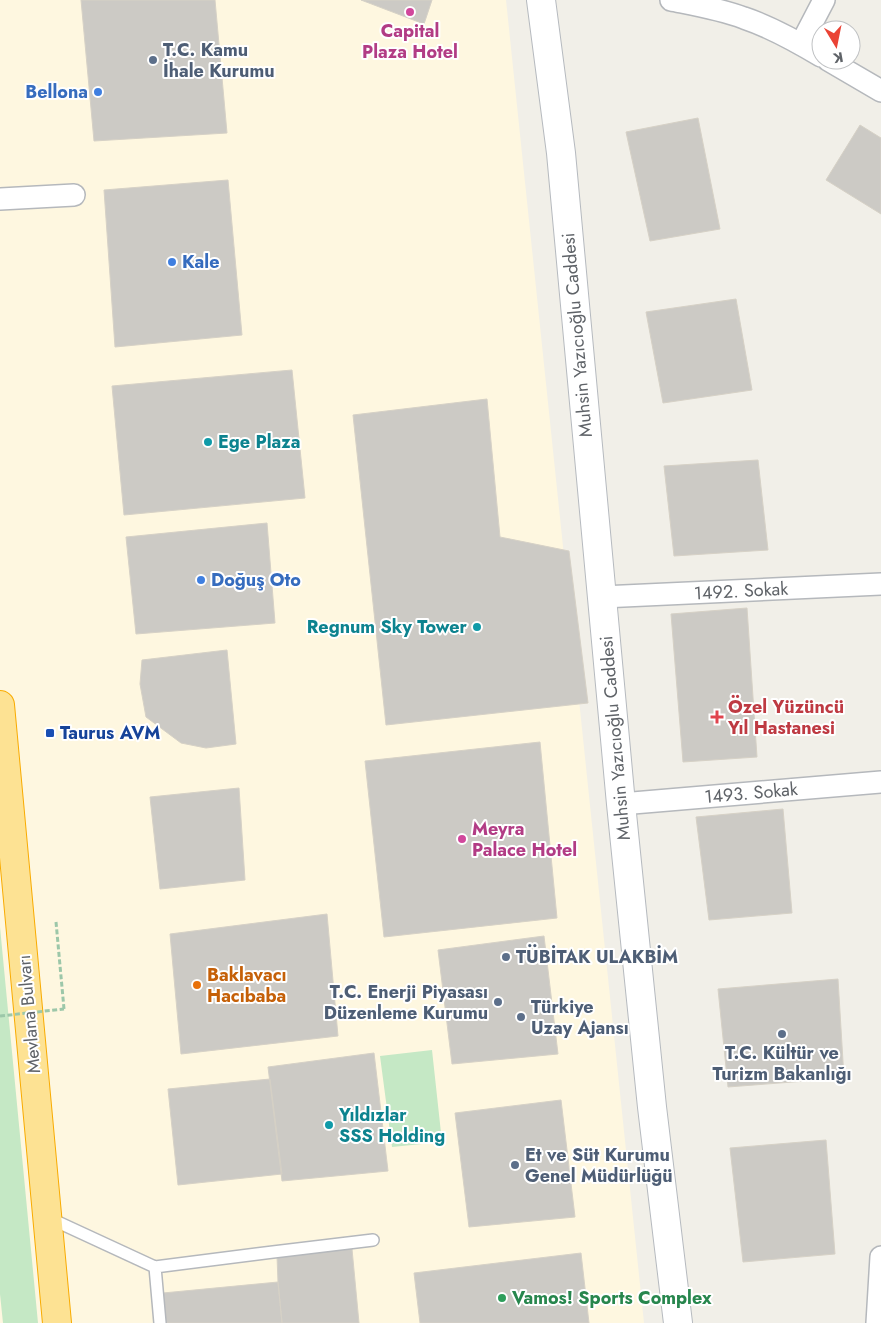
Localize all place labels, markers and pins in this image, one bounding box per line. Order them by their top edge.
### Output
marker: Capital Plaza Hotel [404,6,416,18]
place label: Capital Plaza Hotel [362,18,458,65]
place label: T.C. Kamu İhale Kurumu [163,37,275,84]
marker: T.C. Kamu İhale Kurumu [147,54,159,66]
place label: Bellona [25,79,88,105]
marker: Bellona [92,86,104,98]
place label: Kale [182,249,219,275]
marker: Kale [166,256,178,268]
place label: Ege Plaza [218,429,300,455]
marker: Ege Plaza [202,436,214,448]
place label: Doğuş Oto [211,567,301,593]
marker: Doğuş Oto [195,574,207,586]
place label: Regnum Sky Tower [307,614,468,640]
marker: Regnum Sky Tower [471,621,483,633]
place label: Özel Yüzüncü Yıl Hastanesi [727,694,844,741]
marker: Özel Yüzüncü Yıl Hastanesi [710,710,724,724]
place label: Taurus AVM [60,720,160,746]
marker: Taurus AVM [44,727,56,739]
place label: Meyra Palace Hotel [472,816,577,863]
marker: Meyra Palace Hotel [456,833,468,845]
place label: TÜBİTAK ULAKBİM [516,944,678,970]
marker: TÜBİTAK ULAKBİM [500,951,512,963]
place label: Baklavacı Hacıbaba [207,962,287,1009]
marker: Baklavacı Hacıbaba [191,979,203,991]
place label: T.C. Enerji Piyasası Düzenleme Kurumu [324,979,488,1026]
place label: Türkiye Uzay Ajansı [531,994,629,1041]
marker: T.C. Enerji Piyasası Düzenleme Kurumu [492,996,504,1008]
marker: Türkiye Uzay Ajansı [515,1011,527,1023]
marker: T.C. Kültür ve Turizm Bakanlığı [776,1028,788,1040]
place label: T.C. Kültür ve Turizm Bakanlığı [713,1040,851,1087]
place label: Yıldızlar SSS Holding [338,1102,445,1149]
marker: Yıldızlar SSS Holding [323,1119,335,1131]
place label: Et ve Süt Kurumu Genel Müdürlüğü [525,1142,673,1189]
marker: Et ve Süt Kurumu Genel Müdürlüğü [509,1159,521,1171]
place label: Vamos! Sports Complex [511,1285,712,1311]
marker: Vamos! Sports Complex [496,1292,508,1304]

